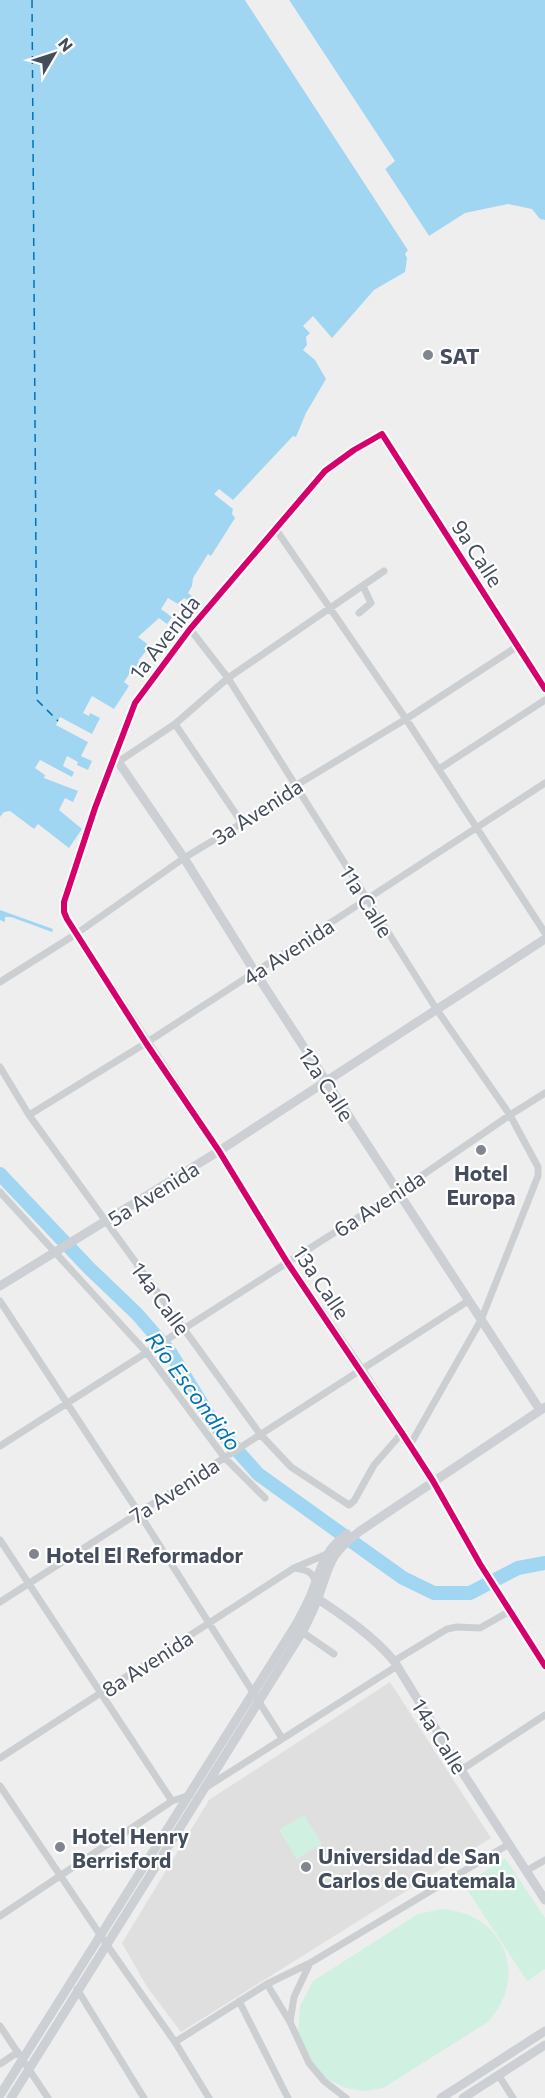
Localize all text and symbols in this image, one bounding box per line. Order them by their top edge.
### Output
north arrow [24,24,84,84]
text: N [55,34,77,55]
place label: SAT [440,343,480,368]
marker: SAT [421,348,435,362]
street label: 9a Calle [447,515,509,591]
street label: 1a Avenida [123,590,205,684]
street label: 3a Avenida [207,773,307,849]
street label: 11a Calle [335,860,399,942]
street label: 4a Avenida [238,912,338,990]
street label: 12a Calle [294,1042,360,1126]
marker: Hotel Europa [474,1143,488,1157]
street label: 5a Avenida [103,1155,203,1231]
place label: Hotel Europa [447,1160,515,1209]
street label: 6a Avenida [329,1164,429,1242]
street label: 13a Calle [288,1241,356,1323]
street label: 14a Calle [126,1257,196,1339]
water label: Río Escondido [141,1326,247,1456]
street label: 7a Avenida [125,1452,223,1528]
place label: Hotel El Reformador [46,1542,243,1567]
marker: Hotel El Reformador [27,1547,41,1561]
street label: 8a Avenida [97,1624,197,1702]
street label: 14a Calle [407,1694,473,1778]
place label: Hotel Henry Berrisford [72,1823,189,1872]
marker: Hotel Henry Berrisford [53,1840,67,1854]
place label: Universidad de San Carlos de Guatemala [318,1843,516,1892]
marker: Universidad de San Carlos de Guatemala [299,1860,313,1874]

